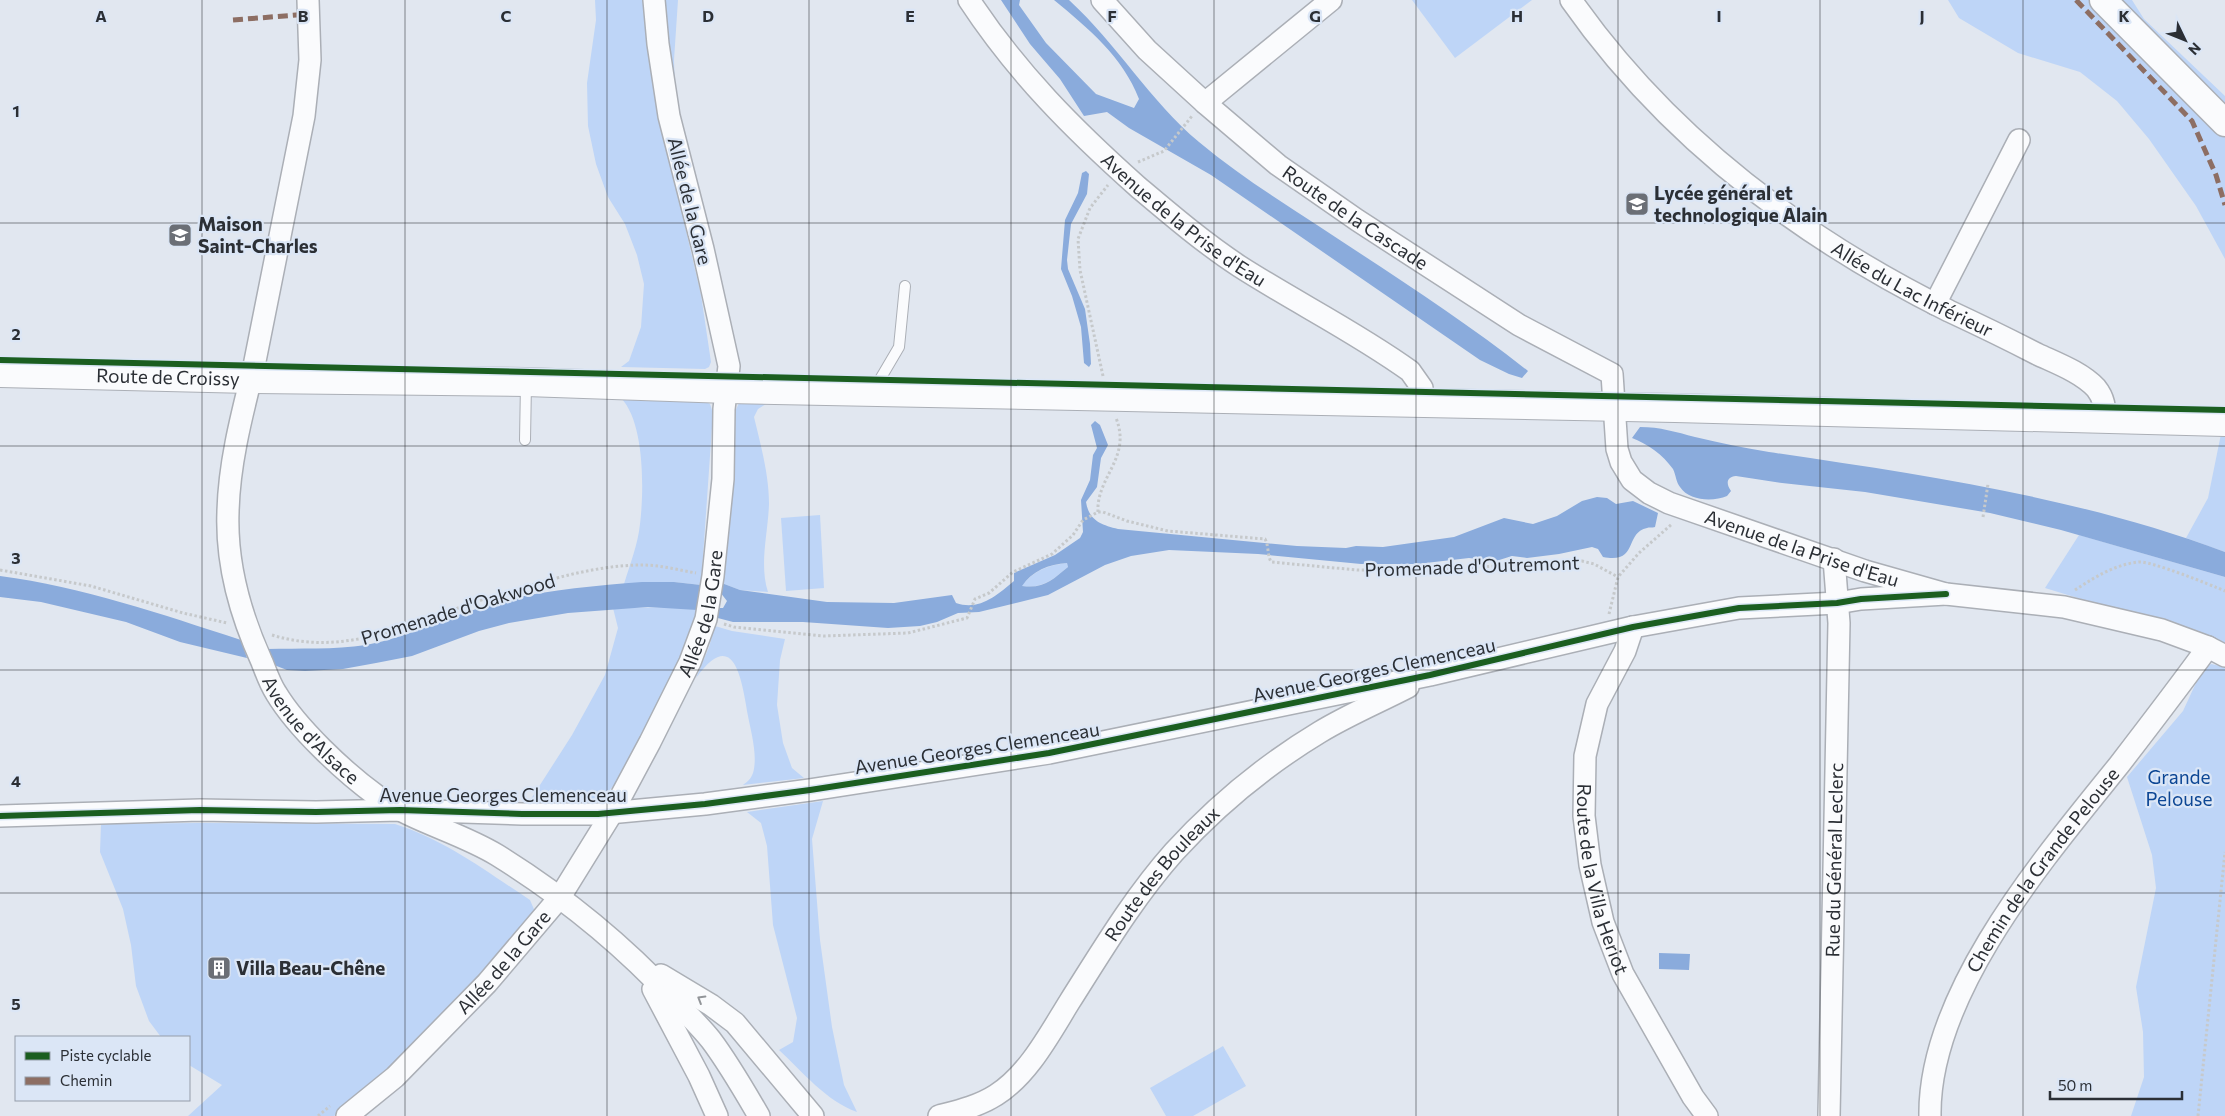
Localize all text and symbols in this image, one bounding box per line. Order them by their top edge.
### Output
text: A [95,6,107,25]
text: B [298,6,309,25]
text: C [501,6,512,25]
text: D [702,6,714,25]
text: E [905,6,915,25]
text: F [1107,6,1117,25]
text: G [1309,6,1321,25]
text: H [1511,6,1523,25]
text: I [1716,6,1722,25]
text: J [1919,6,1925,25]
text: K [2118,6,2130,25]
north arrow [2160,15,2210,65]
text: N [2185,40,2205,59]
text: 1 [12,101,20,120]
street label: Allée de la Gare [664,135,717,267]
street label: Avenue de la Prise d'Eau [1097,147,1270,291]
street label: Route de la Cascade [1278,160,1433,274]
place label: Lycée général et technologique Alain [1654,181,1828,226]
school or university icon: Lycée général et technologique Alain [1624,191,1650,217]
place label: Maison Saint-Charles [198,212,318,257]
school or university icon: Maison Saint-Charles [167,222,193,248]
street label: Allée du Lac Inférieur [1828,236,1997,341]
text: 2 [11,324,21,343]
street label: Route de Croissy [96,363,240,390]
street label: Avenue de la Prise d'Eau [1702,504,1902,591]
text: 3 [11,548,21,567]
street label: Allée de la Gare [672,549,727,681]
street label: Promenade d'Outremont [1364,550,1580,581]
street label: Promenade d'Oakwood [358,568,558,649]
street label: Avenue Georges Clemenceau [1250,633,1497,707]
street label: Avenue d'Alsace [258,672,364,789]
street label: Avenue Georges Clemenceau [853,717,1101,778]
street label: Rue du Général Leclerc [1820,762,1847,958]
street label: Chemin de la Grande Pelouse [1961,762,2124,976]
park label: Grande Pelouse [2145,765,2213,810]
text: 4 [11,771,21,790]
street label: Avenue Georges Clemenceau [379,783,627,806]
street label: Route de la Villa Heriot [1573,783,1634,978]
street label: Route des Bouleaux [1099,801,1224,945]
street label: Allée de la Gare [451,905,555,1018]
building icon: Villa Beau-Chêne [206,955,232,981]
place label: Villa Beau-Chêne [236,956,385,979]
text: 5 [11,994,21,1013]
one-way arrow [698,995,707,1005]
legend [15,1036,190,1101]
text: Piste cyclable [60,1046,152,1064]
scale bar [2050,1068,2182,1100]
text: Chemin [60,1071,112,1089]
text: 50 m [2058,1076,2092,1094]

